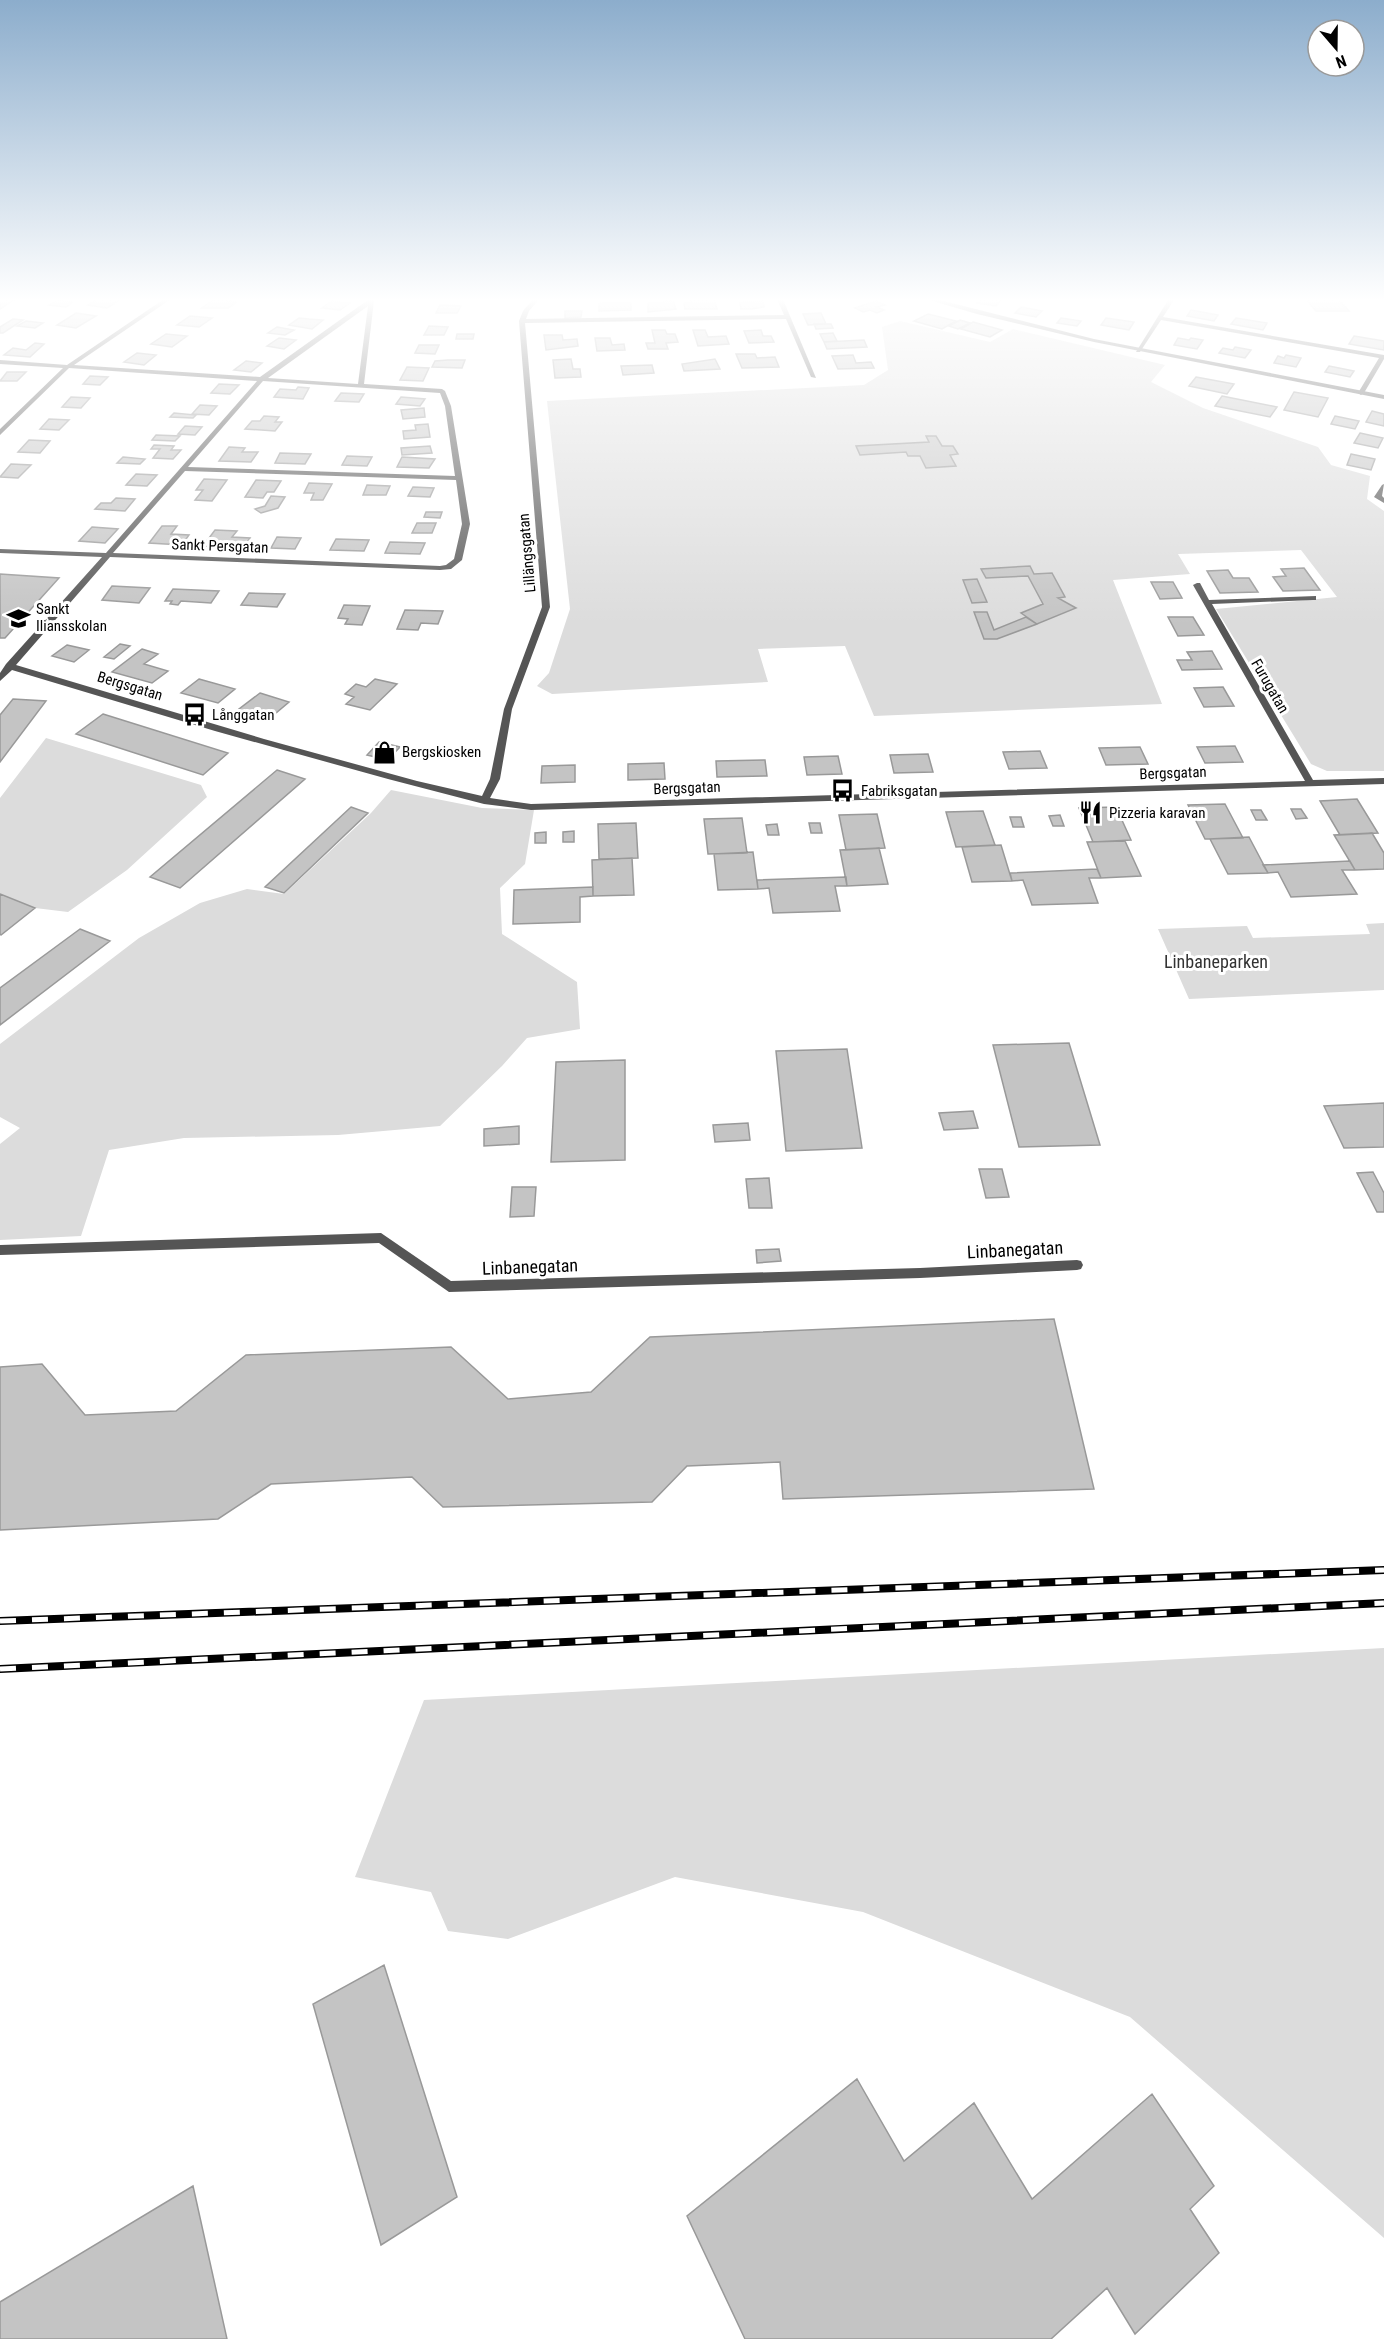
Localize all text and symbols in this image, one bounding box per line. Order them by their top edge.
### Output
north arrow [1306,18,1366,78]
text: N [1333,51,1349,72]
street label: Lillängsgatan [515,513,539,593]
street label: Sankt Persgatan [171,535,269,557]
place label: Sankt Iliansskolan [36,600,107,635]
school or university icon: Sankt Iliansskolan [5,605,31,631]
street label: Furugatan [1247,656,1293,716]
street label: Bergsgatan [95,668,165,704]
bus stop icon: Långgatan [181,702,207,728]
place label: Långgatan [212,706,274,724]
shop icon: Bergskiosken [371,739,397,765]
place label: Bergskiosken [402,743,481,761]
street label: Bergsgatan [1139,763,1207,783]
street label: Bergsgatan [653,778,721,798]
bus stop icon: Fabriksgatan [830,778,856,804]
place label: Fabriksgatan [861,782,938,800]
restaurant icon: Pizzeria karavan [1078,800,1104,826]
place label: Pizzeria karavan [1109,804,1206,822]
park label: Linbaneparken [1164,951,1268,972]
street label: Linbanegatan [966,1236,1064,1263]
street label: Linbanegatan [482,1254,578,1279]

